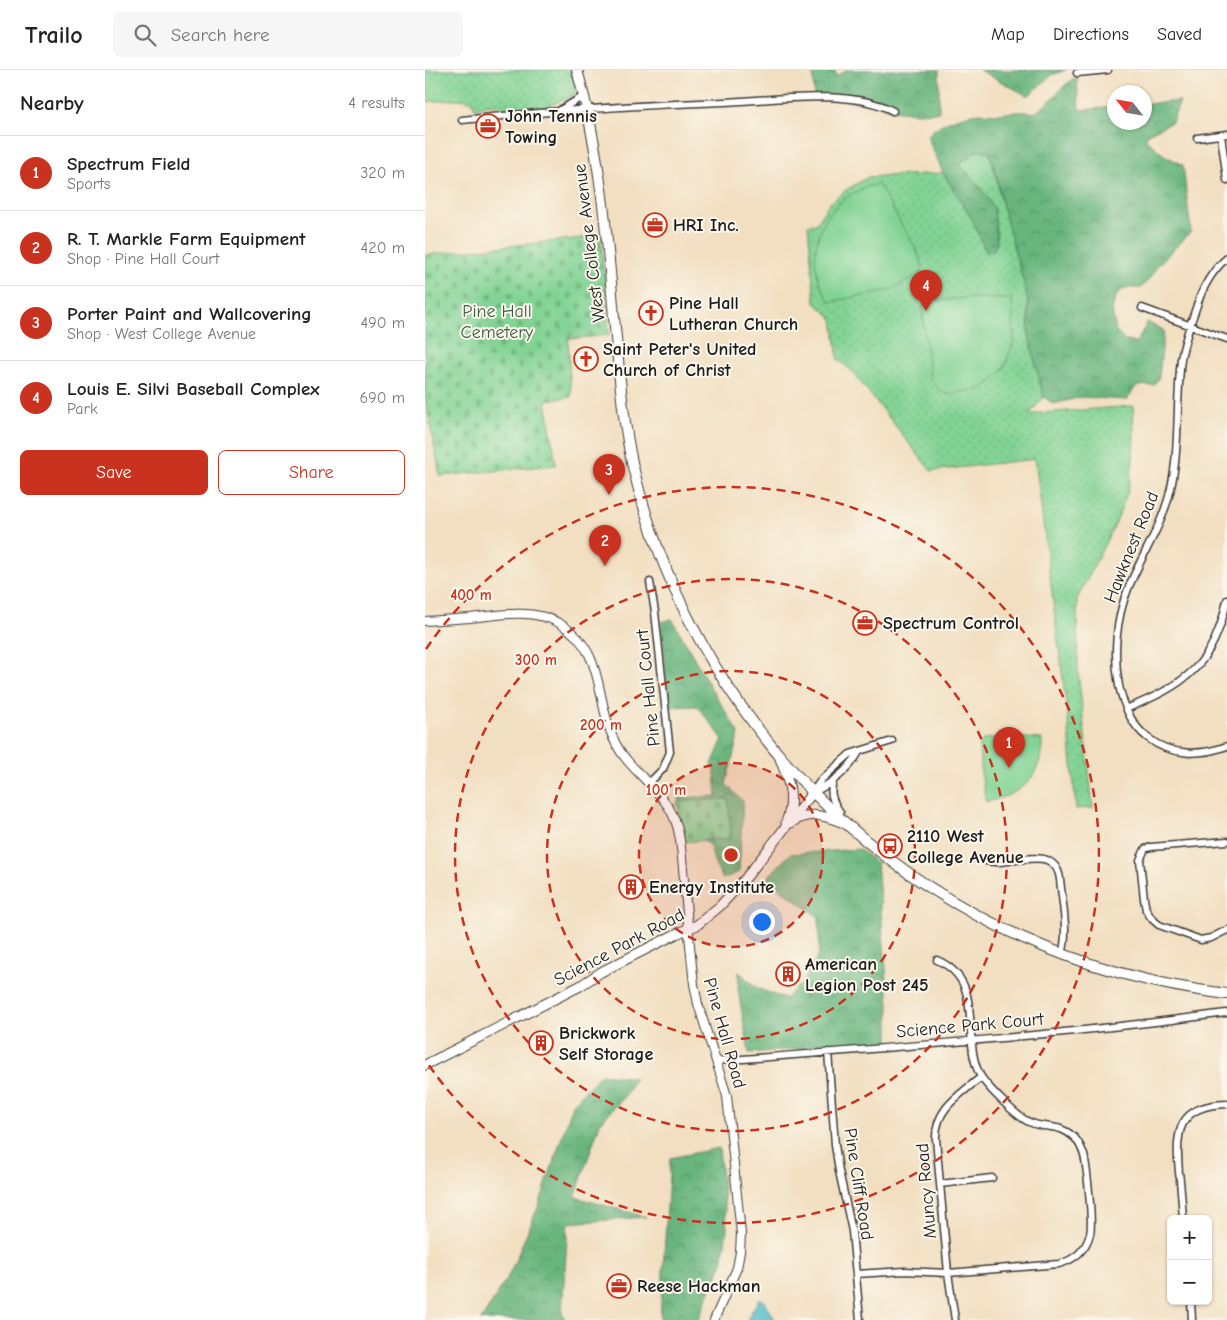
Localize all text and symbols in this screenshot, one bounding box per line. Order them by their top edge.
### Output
search box [113,12,463,57]
text: Trailo [25,21,83,49]
icon: search [131,21,159,49]
text: Search here [171,24,270,46]
text: Map [991,24,1025,45]
text: Directions [1053,24,1129,45]
text: Saved [1157,24,1202,45]
north arrow [1107,85,1152,130]
text: Nearby [20,91,84,115]
text: 4 results [348,94,405,112]
place label: John Tennis Towing [505,106,597,148]
office icon: John Tennis Towing [475,113,501,139]
text: Spectrum Field [67,153,191,175]
street label: West College Avenue [569,163,610,323]
text: 1 [33,164,39,182]
text: 320 m [360,164,405,182]
text: Sports [67,175,110,193]
office icon: HRI Inc. [642,212,668,238]
place label: HRI Inc. [673,215,739,236]
text: R. T. Markle Farm Equipment [67,228,306,250]
text: 2 [32,239,40,257]
text: 420 m [361,239,405,257]
text: Shop · Pine Hall Court [67,250,219,268]
pin: 4 [910,270,942,311]
place label: Pine Hall Lutheran Church [669,293,798,335]
church icon: Pine Hall Lutheran Church [638,300,664,326]
park label: Pine Hall Cemetery [461,301,534,343]
text: Porter Paint and Wallcovering [67,303,312,325]
text: 3 [32,314,40,332]
text: 490 m [360,314,405,332]
text: Shop · West College Avenue [67,325,256,343]
place label: Saint Peter's United Church of Christ [603,339,756,381]
church icon: Saint Peter's United Church of Christ [573,346,599,372]
text: Louis E. Silvi Baseball Complex [67,378,320,400]
text: 4 [32,389,40,407]
text: 690 m [360,389,405,407]
text: Park [67,400,98,418]
button: Save [20,450,208,495]
button: Share [218,450,405,495]
pin: 3 [593,454,625,495]
street label: Hawknest Road [1100,488,1163,606]
pin: 2 [589,525,621,566]
text: 400 m [450,586,492,604]
office icon: Spectrum Control [852,610,878,636]
place label: Spectrum Control [883,613,1019,634]
street label: Pine Hall Court [632,628,665,747]
text: 300 m [515,651,557,669]
text: 200 m [580,716,622,734]
pin: 1 [993,727,1025,768]
text: 100 m [646,781,686,799]
place label: 2110 West College Avenue [907,826,1024,868]
bus stop icon: 2110 West College Avenue [877,833,903,859]
centre of rings [722,846,740,864]
building icon: Energy Institute [618,874,644,900]
place label: Energy Institute [649,877,774,898]
street label: Science Park Road [550,904,688,991]
your location [749,909,775,935]
place label: American Legion Post 245 [805,954,928,996]
building icon: American Legion Post 245 [775,961,801,987]
street label: Pine Hall Road [699,975,750,1091]
street label: Science Park Court [895,1009,1045,1042]
place label: Brickwork Self Storage [559,1023,653,1065]
building icon: Brickwork Self Storage [528,1030,554,1056]
street label: Pine Cliff Road [839,1127,878,1242]
street label: Muncy Road [912,1142,941,1240]
map controls [1167,1215,1212,1305]
button: + [1167,1215,1212,1260]
button: − [1167,1260,1212,1305]
office icon: Reese Hackman [606,1273,632,1299]
place label: Reese Hackman [637,1276,761,1297]

